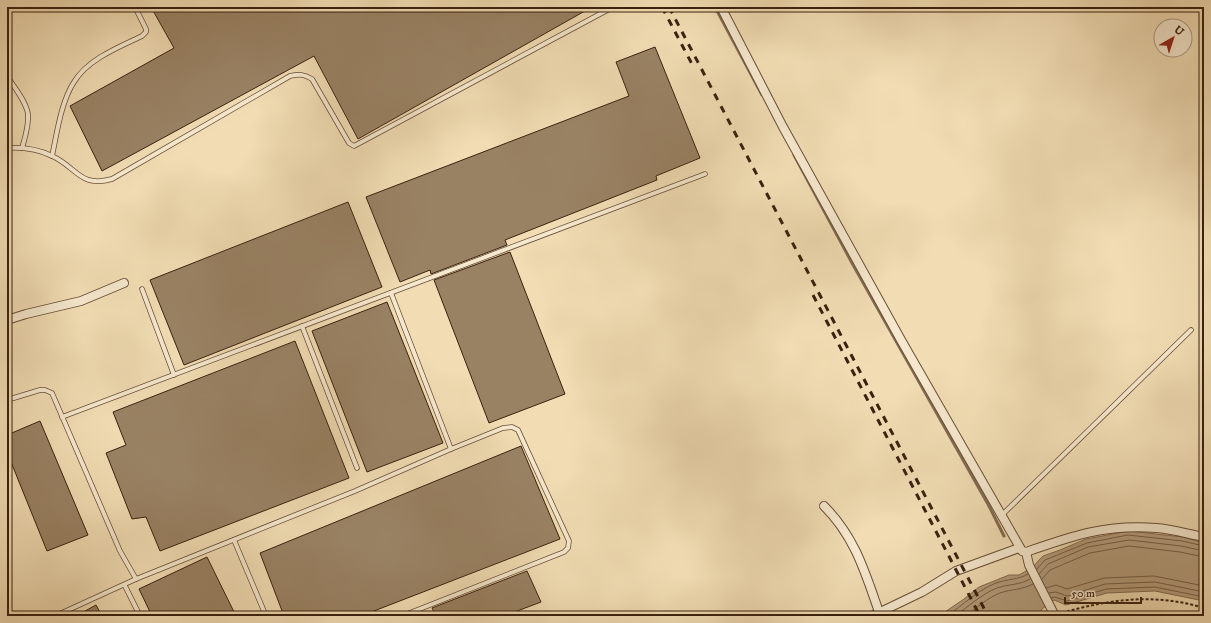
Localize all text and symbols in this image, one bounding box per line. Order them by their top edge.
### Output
north arrow [1153,18,1193,58]
text: U [1171,23,1187,39]
scale bar [1065,579,1141,605]
text: 50 m [1071,586,1095,601]

